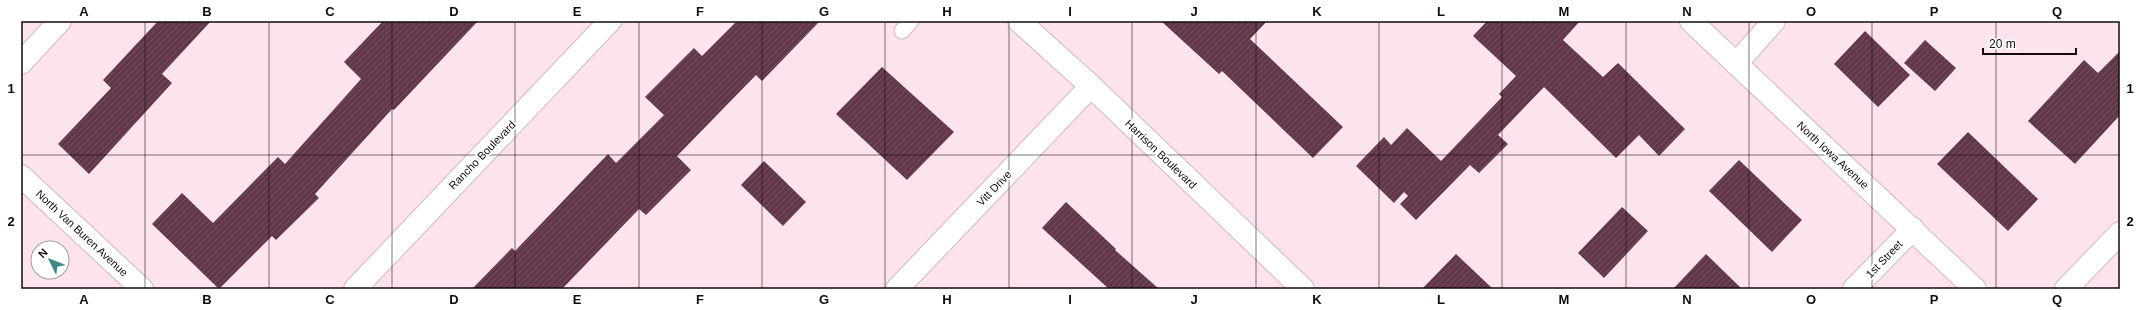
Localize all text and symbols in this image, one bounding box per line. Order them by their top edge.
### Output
text: A [79,4,89,19]
text: B [202,4,212,19]
text: C [325,4,335,19]
text: D [449,4,459,19]
text: E [573,4,582,19]
text: F [696,4,704,19]
text: G [819,4,829,19]
text: H [942,4,952,19]
text: I [1068,4,1072,19]
text: J [1190,4,1198,19]
text: K [1312,4,1322,19]
text: L [1437,4,1445,19]
text: M [1559,4,1569,19]
text: N [1682,4,1692,19]
text: O [1806,4,1816,19]
text: P [1930,4,1939,19]
text: Q [2052,4,2062,19]
scale bar [1983,30,2076,56]
text: 20 m [1989,37,2016,51]
text: 1 [7,81,15,96]
text: 1 [2126,81,2134,96]
street label: Harrison Boulevard [1123,117,1199,191]
street label: Rancho Boulevard [446,118,518,192]
street label: North Iowa Avenue [1795,119,1871,191]
street label: Vitt Drive [974,168,1014,208]
street label: North Van Buren Avenue [33,187,131,279]
text: 2 [7,214,15,229]
text: 2 [2126,214,2134,229]
street label: 1st Street [1863,238,1905,280]
north arrow [30,240,70,280]
text: A [79,292,89,307]
text: B [202,292,212,307]
text: C [325,292,335,307]
text: D [449,292,459,307]
text: E [573,292,582,307]
text: F [696,292,704,307]
text: G [819,292,829,307]
text: H [942,292,952,307]
text: I [1068,292,1072,307]
text: J [1190,292,1198,307]
text: K [1312,292,1322,307]
text: L [1437,292,1445,307]
text: M [1559,292,1569,307]
text: N [1682,292,1692,307]
text: O [1806,292,1816,307]
text: P [1930,292,1939,307]
text: Q [2052,292,2062,307]

